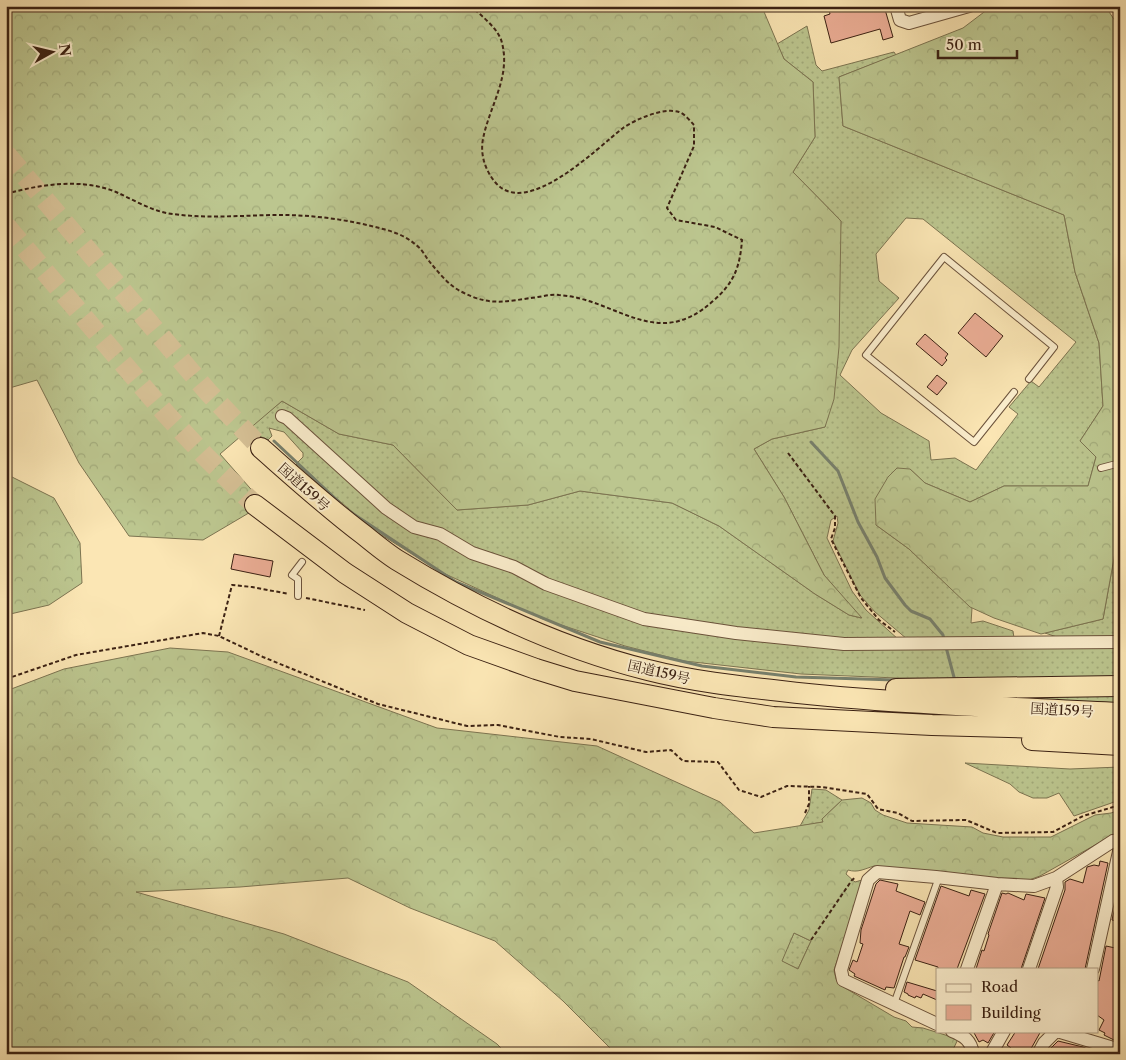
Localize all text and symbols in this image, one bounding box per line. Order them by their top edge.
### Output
north arrow [28,28,78,78]
scale bar [938,28,1017,60]
text: 50 m [946,35,982,54]
text: N [55,43,75,57]
street label: 国道159号 [274,459,334,515]
street label: 国道159号 [626,656,692,688]
street label: 国道159号 [1030,699,1094,721]
legend [936,968,1098,1032]
text: Road [981,977,1018,996]
text: Building [981,1003,1041,1022]

